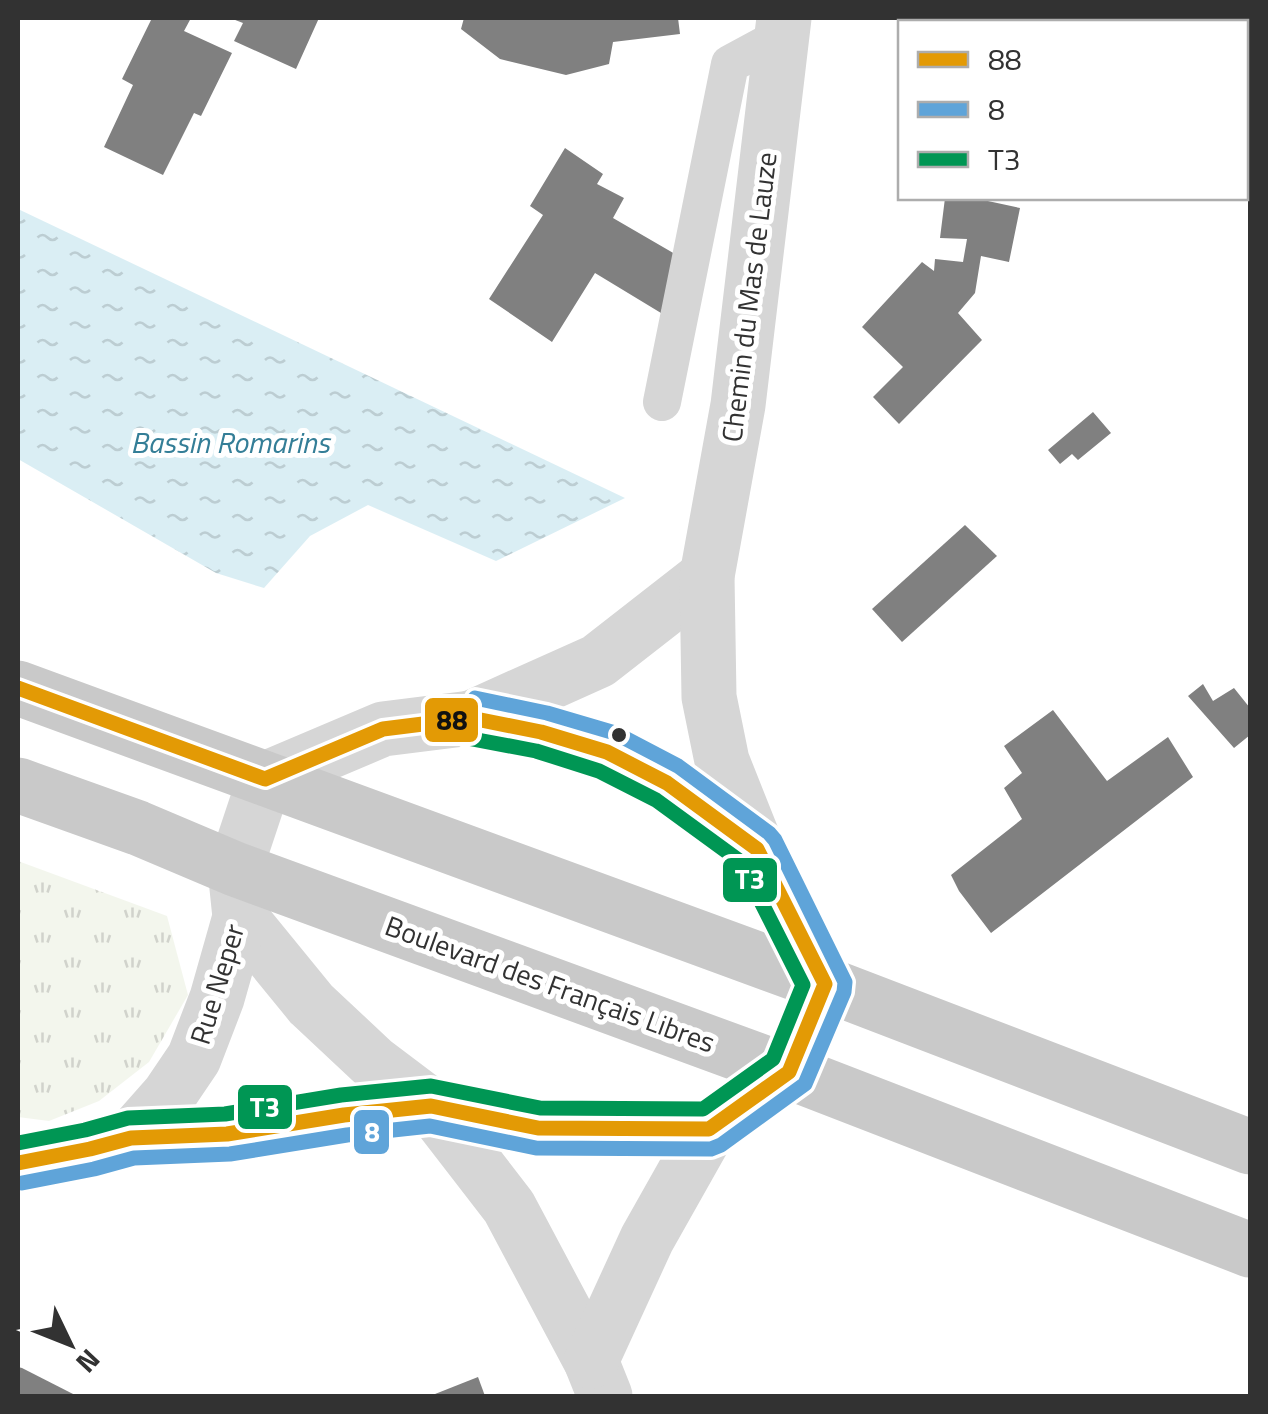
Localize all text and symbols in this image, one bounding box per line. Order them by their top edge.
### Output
legend [898,20,1248,200]
text: 88 [988,36,1022,82]
text: 8 [988,86,1005,132]
text: T3 [988,136,1021,182]
street label: Chemin du Mas de Lauze [709,149,788,444]
water label: Bassin Romarins [130,419,332,465]
line badge: 88 [423,696,480,744]
text: 88 [436,698,468,741]
unlabelled marker [609,725,629,745]
line badge: T3 [721,856,779,904]
text: T3 [735,857,765,900]
street label: Boulevard des Français Libres [379,904,721,1063]
street label: Rue Neper [178,918,255,1049]
line badge: T3 [236,1083,294,1131]
text: T3 [250,1085,280,1128]
line badge: 8 [352,1108,391,1156]
text: 8 [364,1110,380,1153]
north arrow [20,1294,120,1394]
text: N [66,1340,111,1383]

